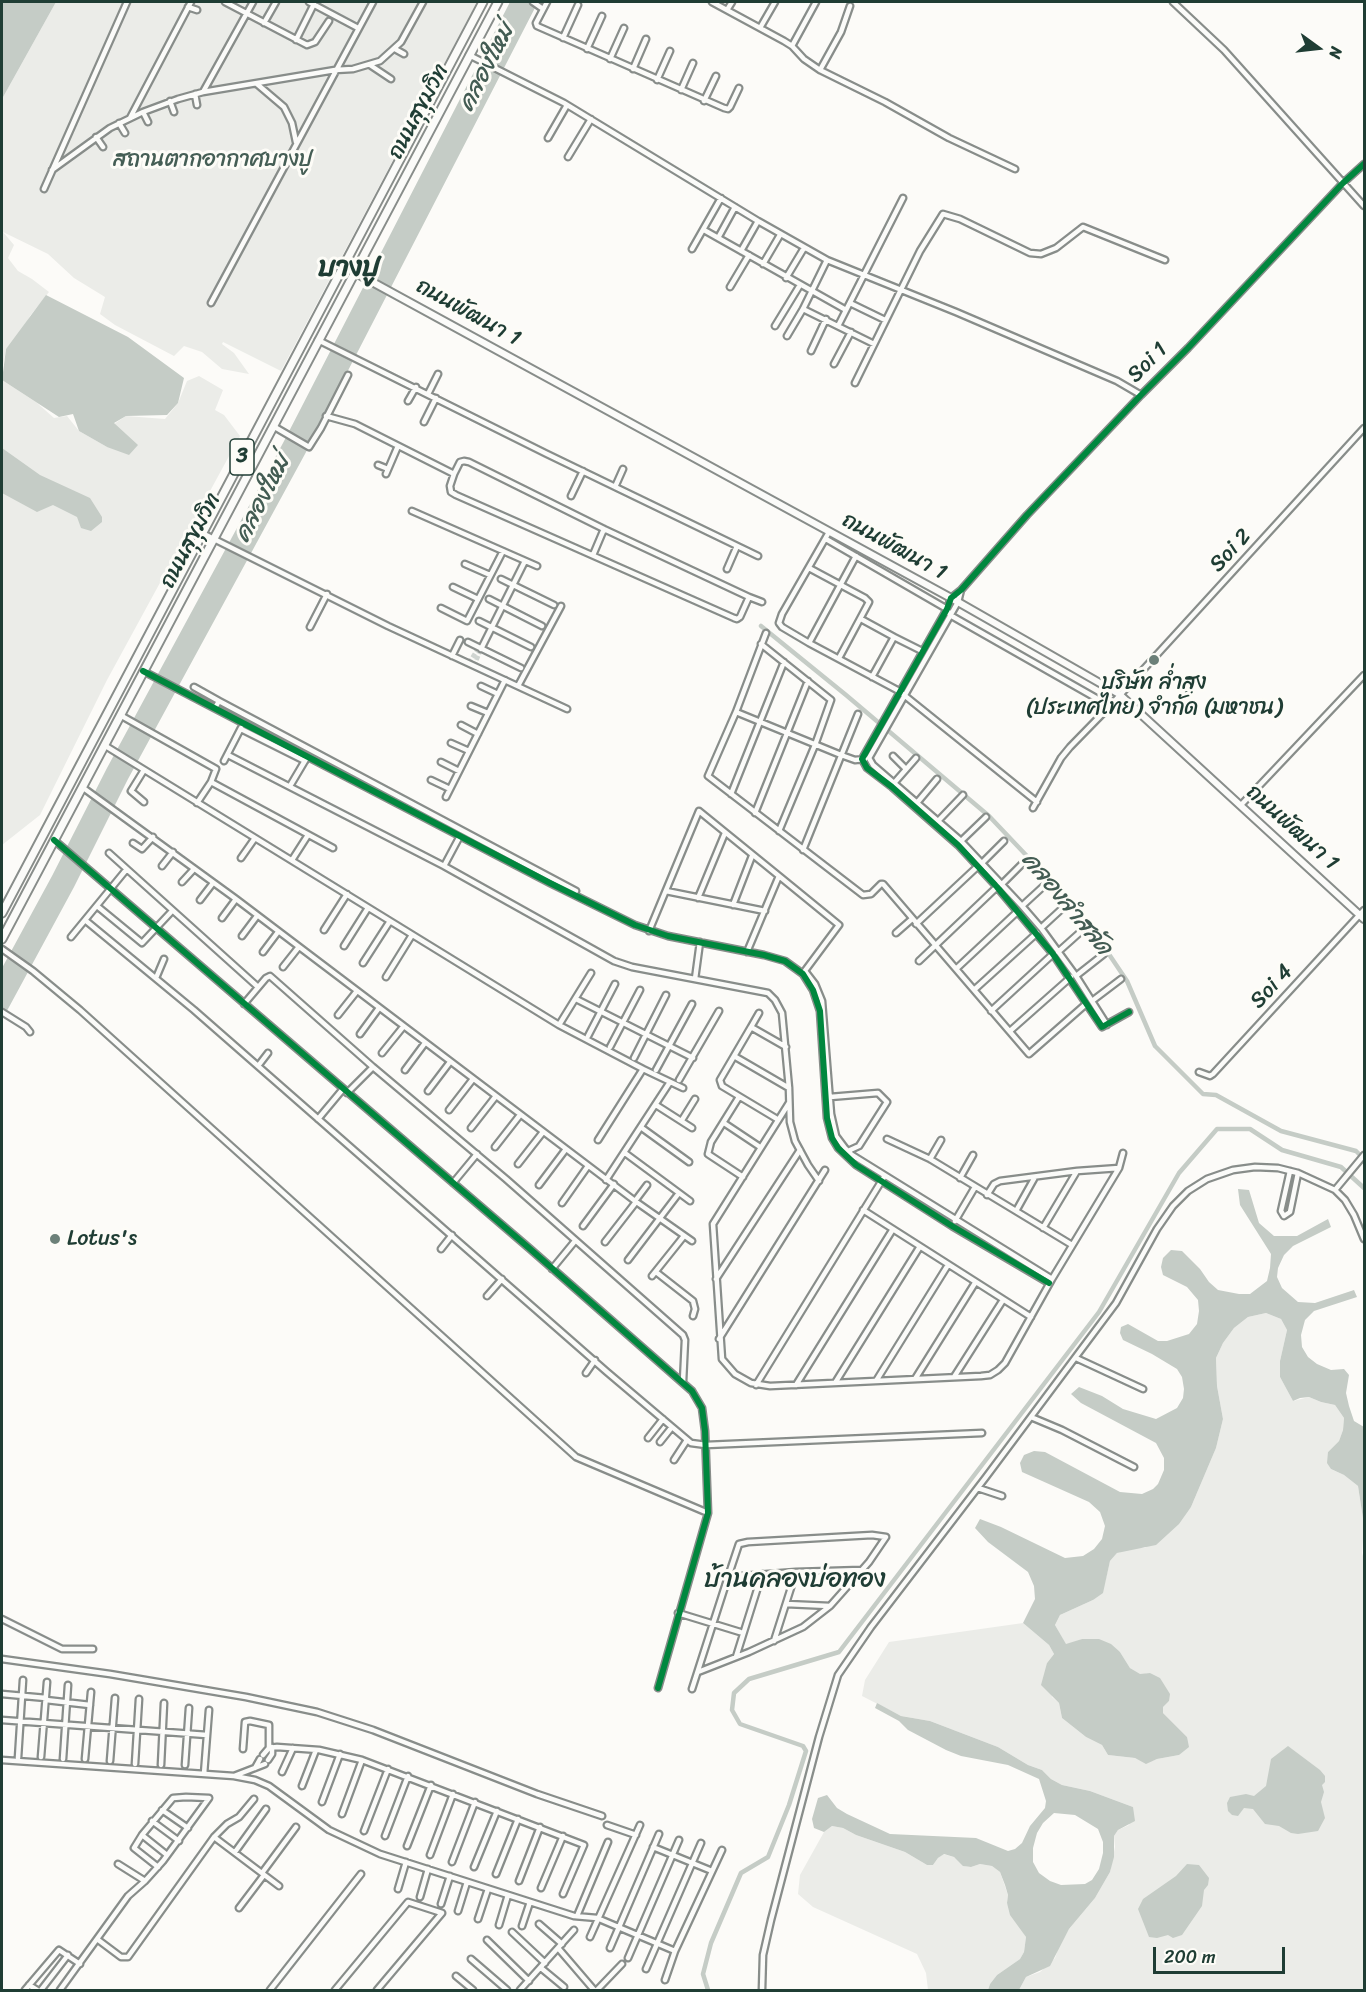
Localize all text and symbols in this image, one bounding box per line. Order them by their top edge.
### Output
north arrow [1288,18,1348,78]
water label: คลองใหม่ [453,20,521,116]
text: N [1320,44,1351,62]
street label: ถนนสุขุมวิท [383,60,455,164]
park label: สถานตากอากาศบางปู [113,147,313,173]
district label: บางปู [318,252,380,286]
street label: ถนนพัฒนา 1 [411,273,525,353]
street label: Soi 1 [1122,337,1174,389]
road number: 3 [230,439,254,475]
water label: คลองใหม่ [229,451,297,547]
street label: ถนนสุขุมวิท [155,489,227,593]
street label: ถนนพัฒนา 1 [837,507,951,587]
street label: Soi 2 [1204,524,1258,578]
marker: บริษัท ล่ำสูง (ประเทศไทย) จำกัด (มหาชน) [1147,653,1161,667]
place label: บริษัท ล่ำสูง (ประเทศไทย) จำกัด (มหาชน) [1026,670,1282,722]
street label: ถนนพัฒนา 1 [1240,779,1344,877]
water label: คลองลำสลัด [1015,847,1117,961]
street label: Soi 4 [1245,960,1299,1014]
place label: Lotus's [67,1226,137,1252]
marker: Lotus's [48,1232,62,1246]
district label: บ้านคลองบ่อทอง [704,1564,886,1596]
scale bar [1156,1935,1288,1973]
text: 200 m [1164,1941,1216,1973]

